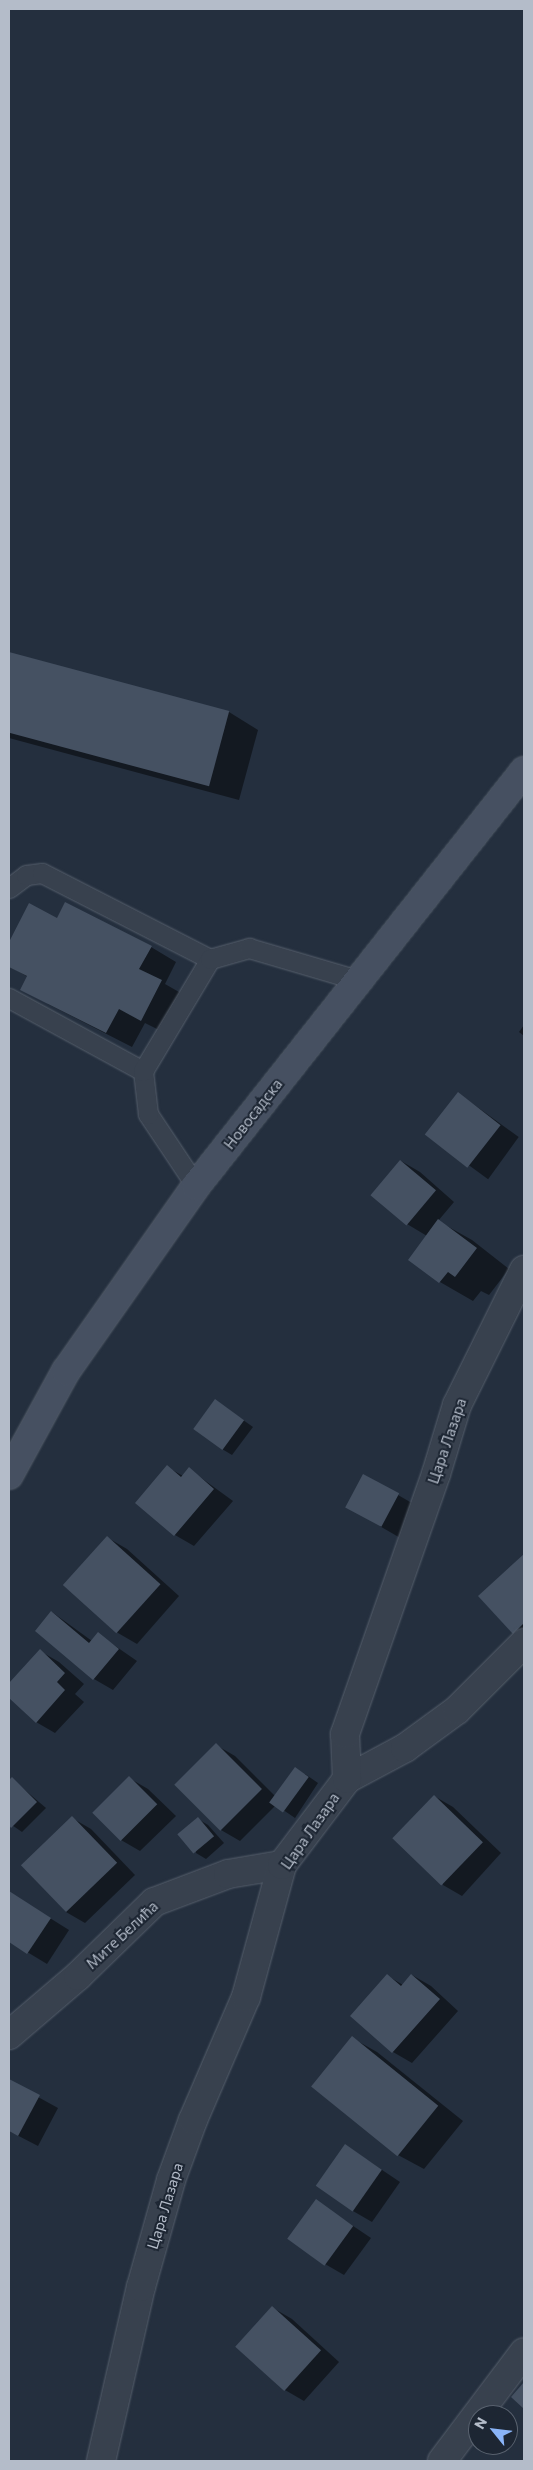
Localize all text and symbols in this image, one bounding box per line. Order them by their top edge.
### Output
street label: Новосадска [220,1075,286,1153]
street label: Цара Лазара [424,1396,470,1486]
street label: Цара Лазара [277,1789,343,1873]
street label: Мите Белића [82,1897,162,1973]
street label: Цара Лазара [143,2161,187,2251]
north arrow [468,2405,518,2455]
text: N [470,2414,490,2432]

